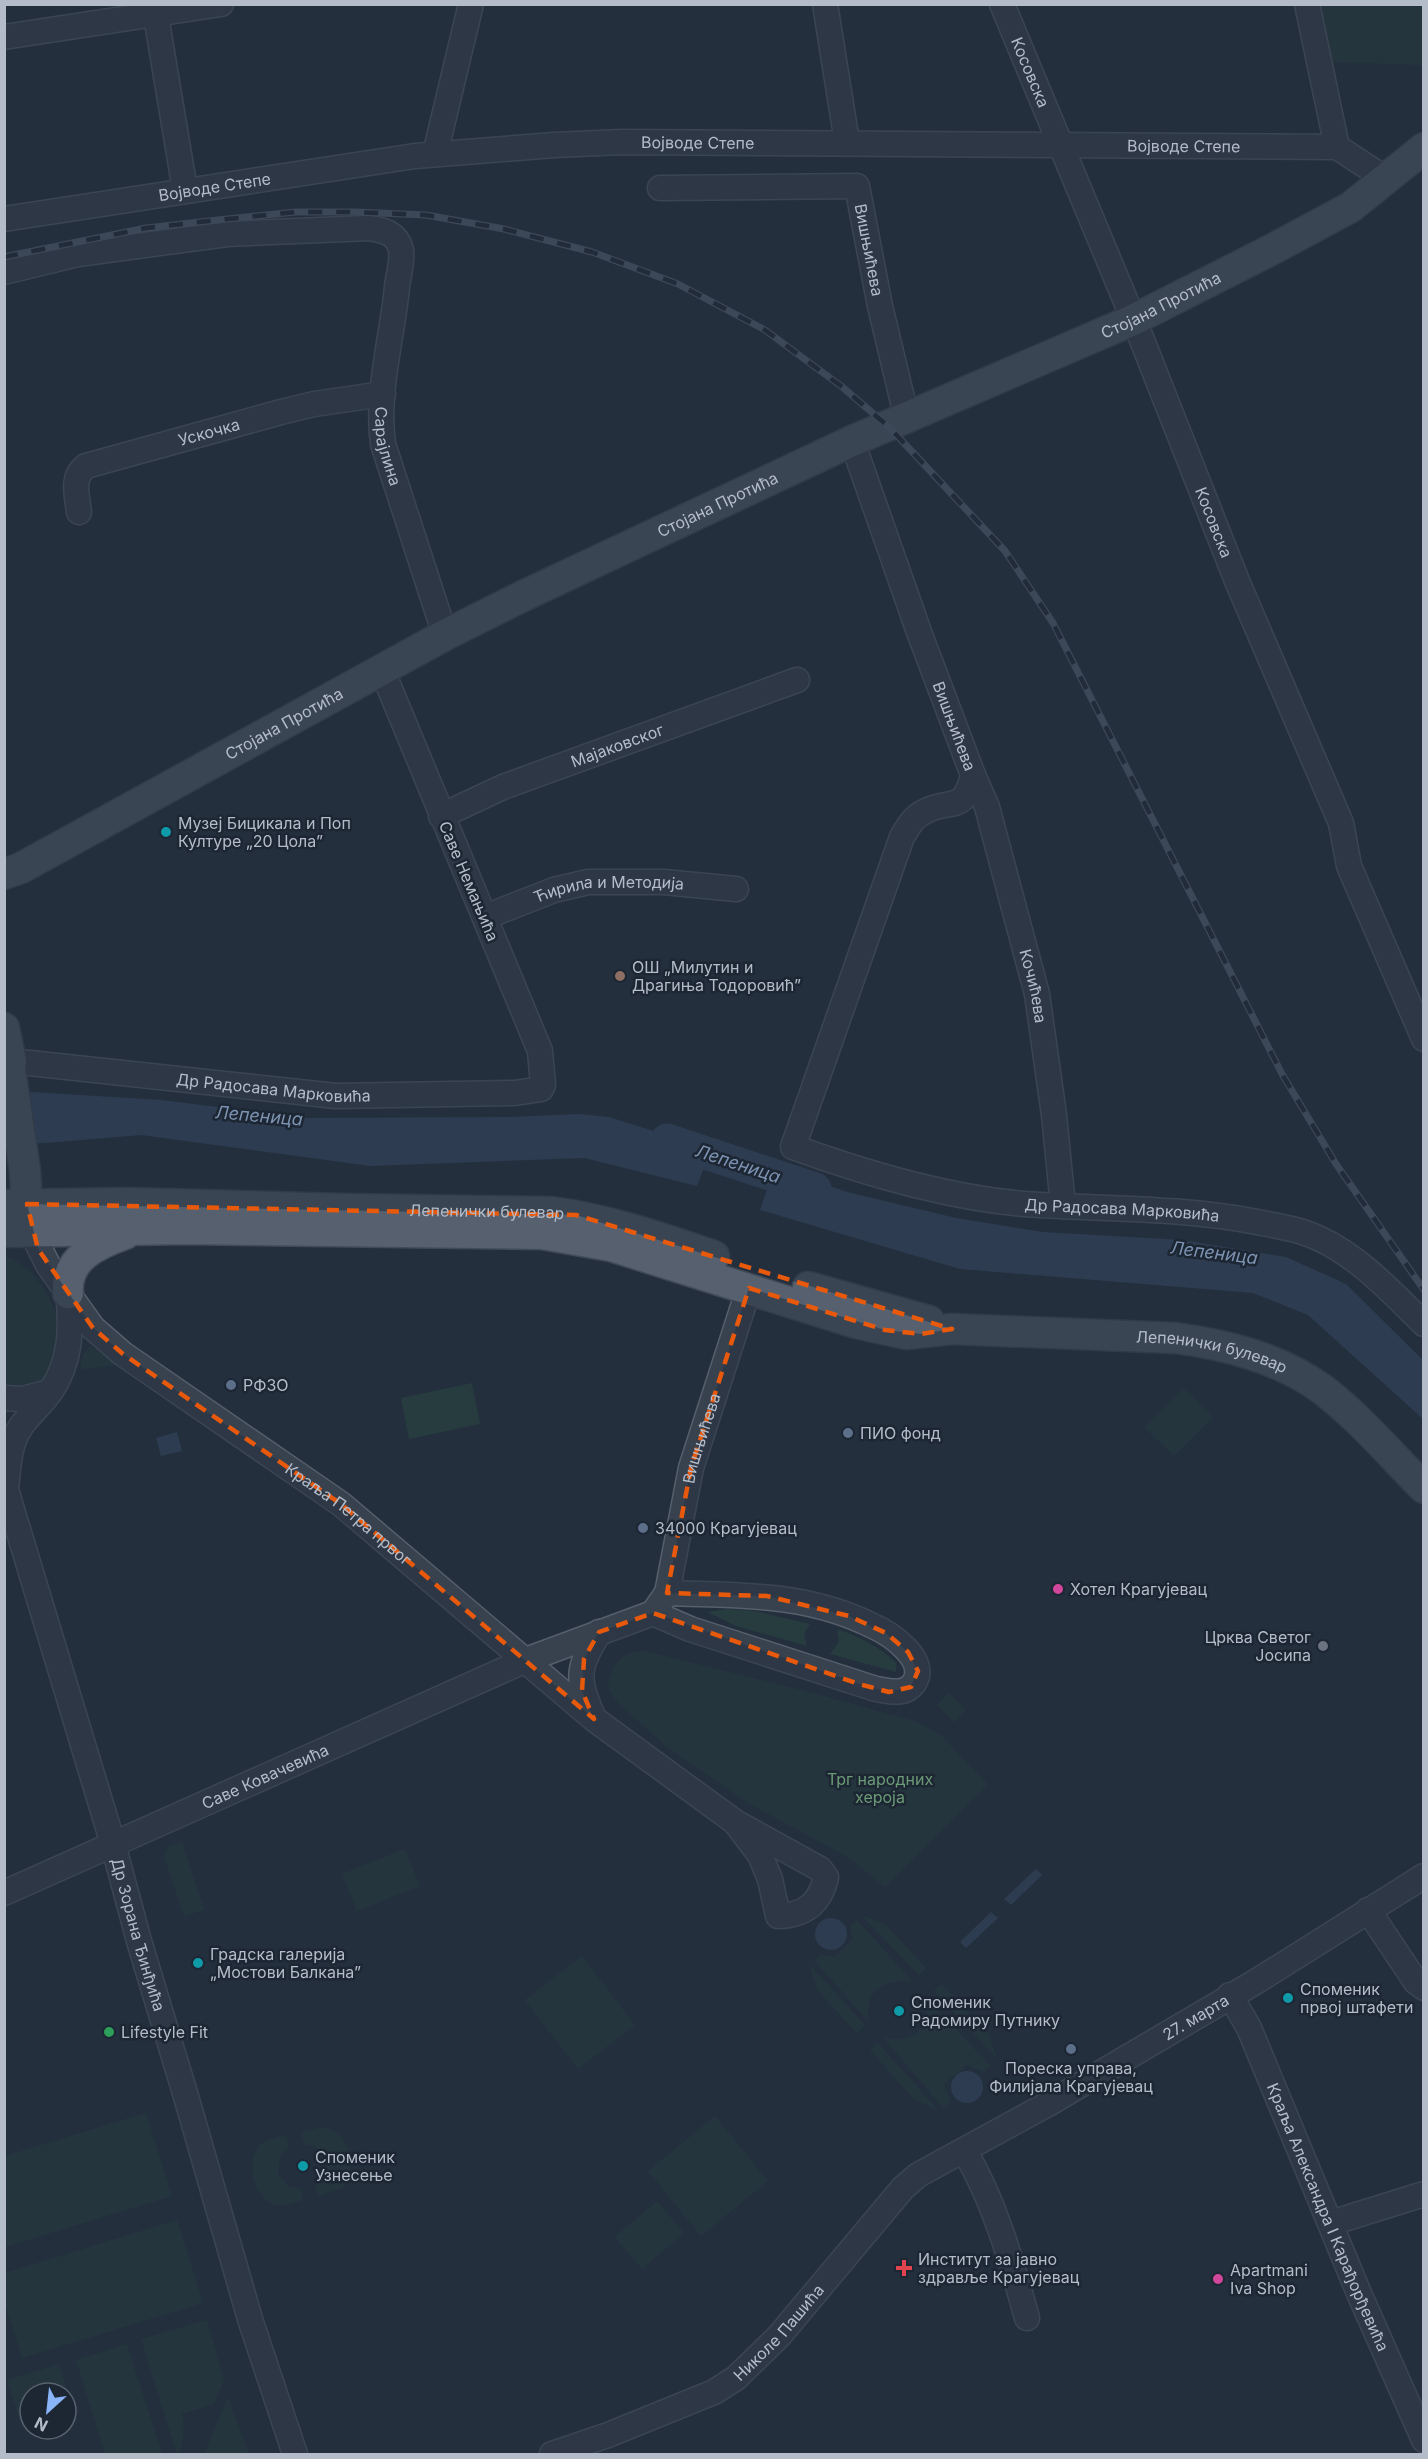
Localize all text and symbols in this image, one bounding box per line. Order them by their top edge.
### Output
street label: Косовска [1007,34,1054,110]
street label: Војводе Степе [641,132,754,153]
street label: Војводе Степе [1127,136,1240,156]
street label: Војводе Степе [157,168,272,205]
street label: Вишњићева [851,202,888,298]
street label: Стојана Протића [1098,267,1224,343]
street label: Сарајлина [371,407,406,488]
street label: Ускочка [176,414,242,450]
street label: Стојана Протића [654,467,781,541]
street label: Косовска [1191,484,1237,561]
street label: Вишњићева [929,679,980,773]
street label: Стојана Протића [222,683,346,764]
street label: Мајаковског [568,719,666,771]
place label: Музеј Бицикала и Поп Културе „20 Цола” [178,813,351,851]
street label: Саве Немањића [435,818,503,944]
marker: Музеј Бицикала и Поп Културе „20 Цола” [159,825,173,839]
street label: Ћирила и Методија [530,872,685,907]
street label: Кочићева [1015,947,1051,1024]
place label: ОШ „Милутин и Драгиња Тодоровић” [632,957,801,995]
marker: ОШ „Милутин и Драгиња Тодоровић” [613,969,627,983]
street label: Др Радосава Марковића [175,1069,371,1106]
water label: Лепеница [214,1101,304,1130]
water label: Лепеница [693,1140,783,1187]
street label: Др Радосава Марковића [1024,1194,1221,1226]
street label: Лепенички булевар [409,1200,566,1224]
water label: Лепеница [1169,1237,1259,1268]
street label: Лепенички булевар [1136,1326,1291,1377]
place label: РФЗО [243,1375,289,1395]
marker: РФЗО [224,1378,238,1392]
street label: Вишњићева [678,1391,724,1485]
place label: ПИО фонд [860,1423,941,1443]
marker: ПИО фонд [841,1426,855,1440]
street label: Краља Петра првог [281,1459,416,1570]
place label: 34000 Крагујевац [655,1518,797,1538]
marker: 34000 Крагујевац [636,1521,650,1535]
place label: Хотел Крагујевац [1070,1579,1207,1599]
marker: Хотел Крагујевац [1051,1582,1065,1596]
place label: Црква Светог Јосипа [1205,1627,1311,1665]
marker: Црква Светог Јосипа [1316,1639,1330,1653]
street label: Саве Ковачевића [199,1739,332,1813]
park label: Трг народних хероја [827,1769,933,1807]
street label: Др Зорана Ђинђића [107,1856,170,2014]
place label: Градска галерија „Мостови Балкана” [210,1944,361,1982]
marker: Градска галерија „Мостови Балкана” [191,1956,205,1970]
place label: Споменик првој штафети [1300,1979,1413,2017]
street label: 27. марта [1159,1990,1232,2044]
marker: Споменик првој штафети [1281,1991,1295,2005]
place label: Споменик Радомиру Путнику [911,1992,1060,2030]
marker: Споменик Радомиру Путнику [892,2004,906,2018]
place label: Lifestyle Fit [121,2022,208,2042]
marker: Lifestyle Fit [102,2025,116,2039]
marker: Пореска управа, Филијала Крагујевац [1064,2042,1078,2056]
place label: Пореска управа, Филијала Крагујевац [989,2058,1153,2096]
street label: Краља Александра I Карађорђевића [1263,2080,1393,2354]
place label: Споменик Узнесење [315,2147,395,2185]
marker: Споменик Узнесење [296,2159,310,2173]
place label: Институт за јавно здравље Крагујевац [918,2249,1080,2287]
marker: Институт за јавно здравље Крагујевац [895,2259,913,2277]
place label: Apartmani Iva Shop [1230,2260,1308,2298]
marker: Apartmani Iva Shop [1211,2272,1225,2286]
street label: Николе Пашића [729,2280,828,2385]
north arrow [18,2381,78,2441]
text: N [31,2413,51,2436]

